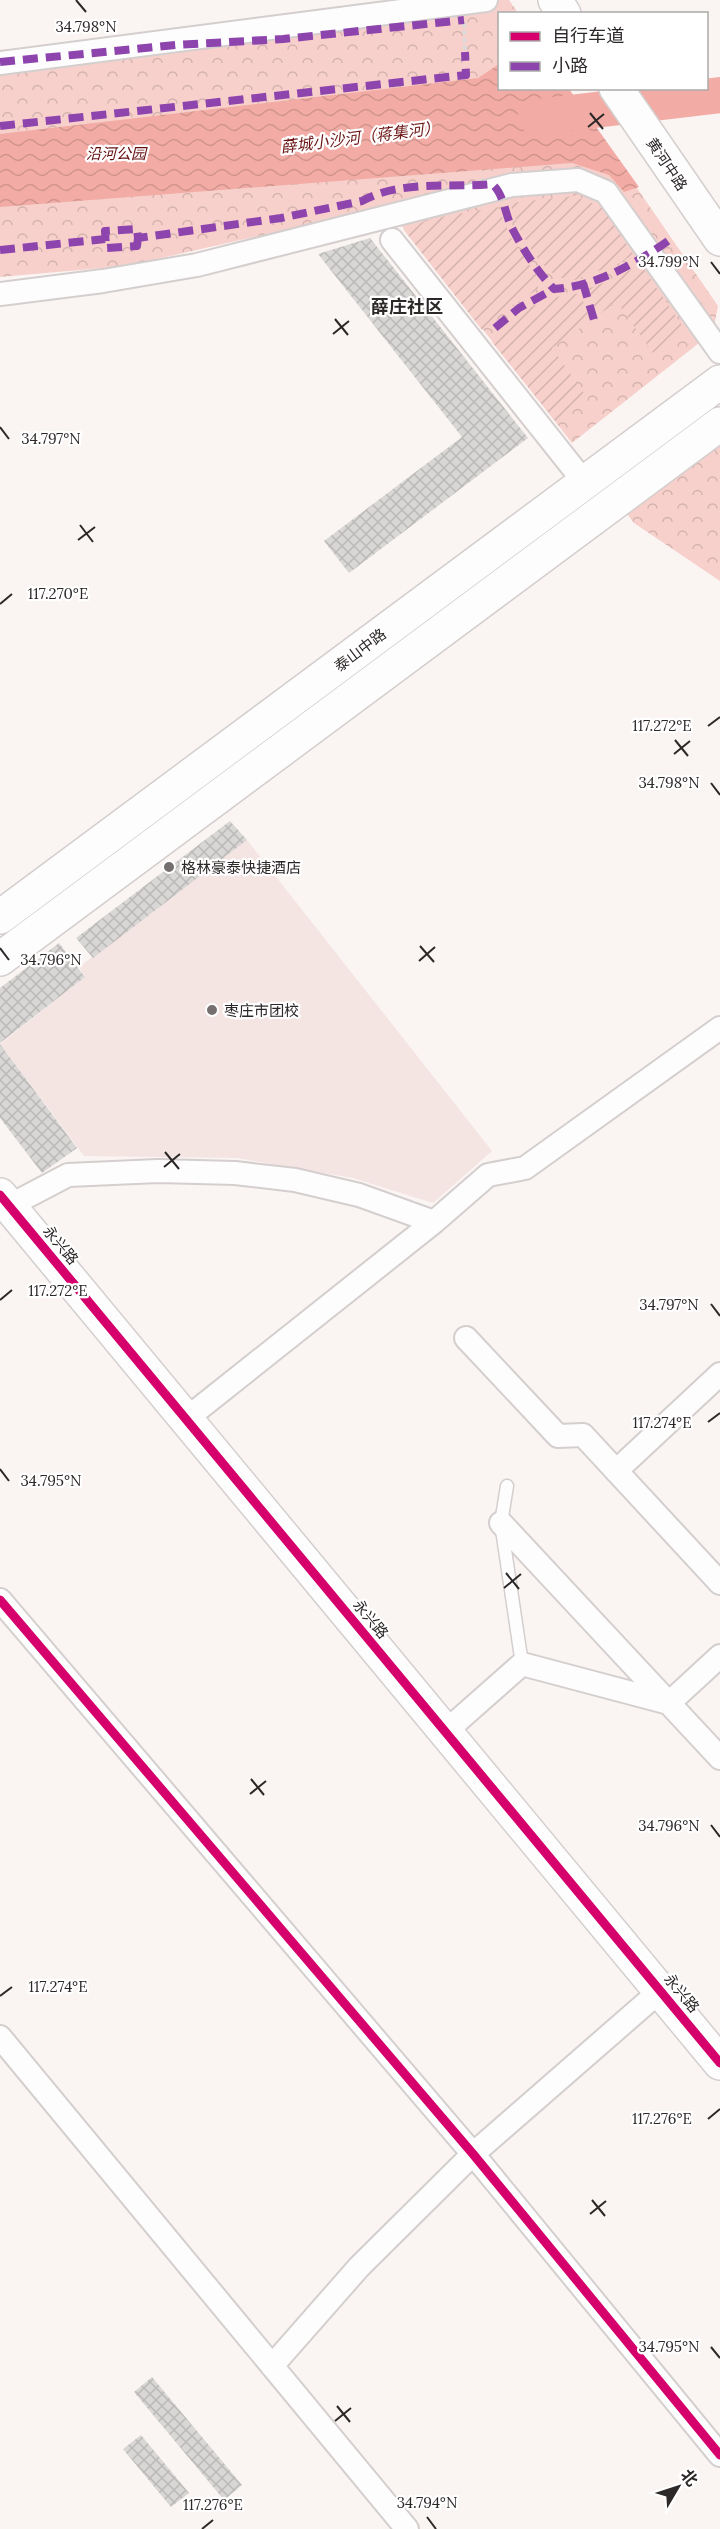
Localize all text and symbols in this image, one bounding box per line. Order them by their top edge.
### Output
legend [498,12,708,90]
text: 34.798°N [55,17,117,36]
text: 自行车道 [552,24,624,47]
text: 小路 [552,54,588,77]
water label: 薛城小沙河（蒋集河） [279,117,441,157]
street label: 黄河中路 [642,134,692,194]
park label: 沿河公园 [86,144,148,163]
text: 34.799°N [638,252,700,271]
district label: 薛庄社区 [371,295,443,318]
text: 34.797°N [21,429,81,448]
text: 117.270°E [28,584,88,603]
street label: 泰山中路 [330,624,390,676]
text: 117.272°E [632,716,692,735]
text: 34.798°N [638,773,700,792]
place label: 格林豪泰快捷酒店 [181,858,301,877]
marker: 格林豪泰快捷酒店 [162,860,176,874]
text: 34.796°N [20,950,82,969]
place label: 枣庄市团校 [224,1001,299,1020]
marker: 枣庄市团校 [205,1003,219,1017]
street label: 永兴路 [39,1222,83,1268]
text: 117.272°E [28,1281,88,1300]
text: 34.797°N [639,1295,699,1314]
text: 117.274°E [633,1413,691,1432]
text: 34.795°N [21,1471,81,1490]
street label: 永兴路 [349,1596,393,1642]
text: 34.796°N [638,1816,700,1835]
street label: 永兴路 [660,1970,704,2016]
text: 117.274°E [29,1977,87,1996]
text: 117.276°E [632,2109,692,2128]
text: 34.795°N [639,2337,699,2356]
north arrow [648,2457,708,2517]
text: 北 [677,2465,702,2490]
text: 34.794°N [397,2493,457,2512]
text: 117.276°E [183,2495,243,2514]

